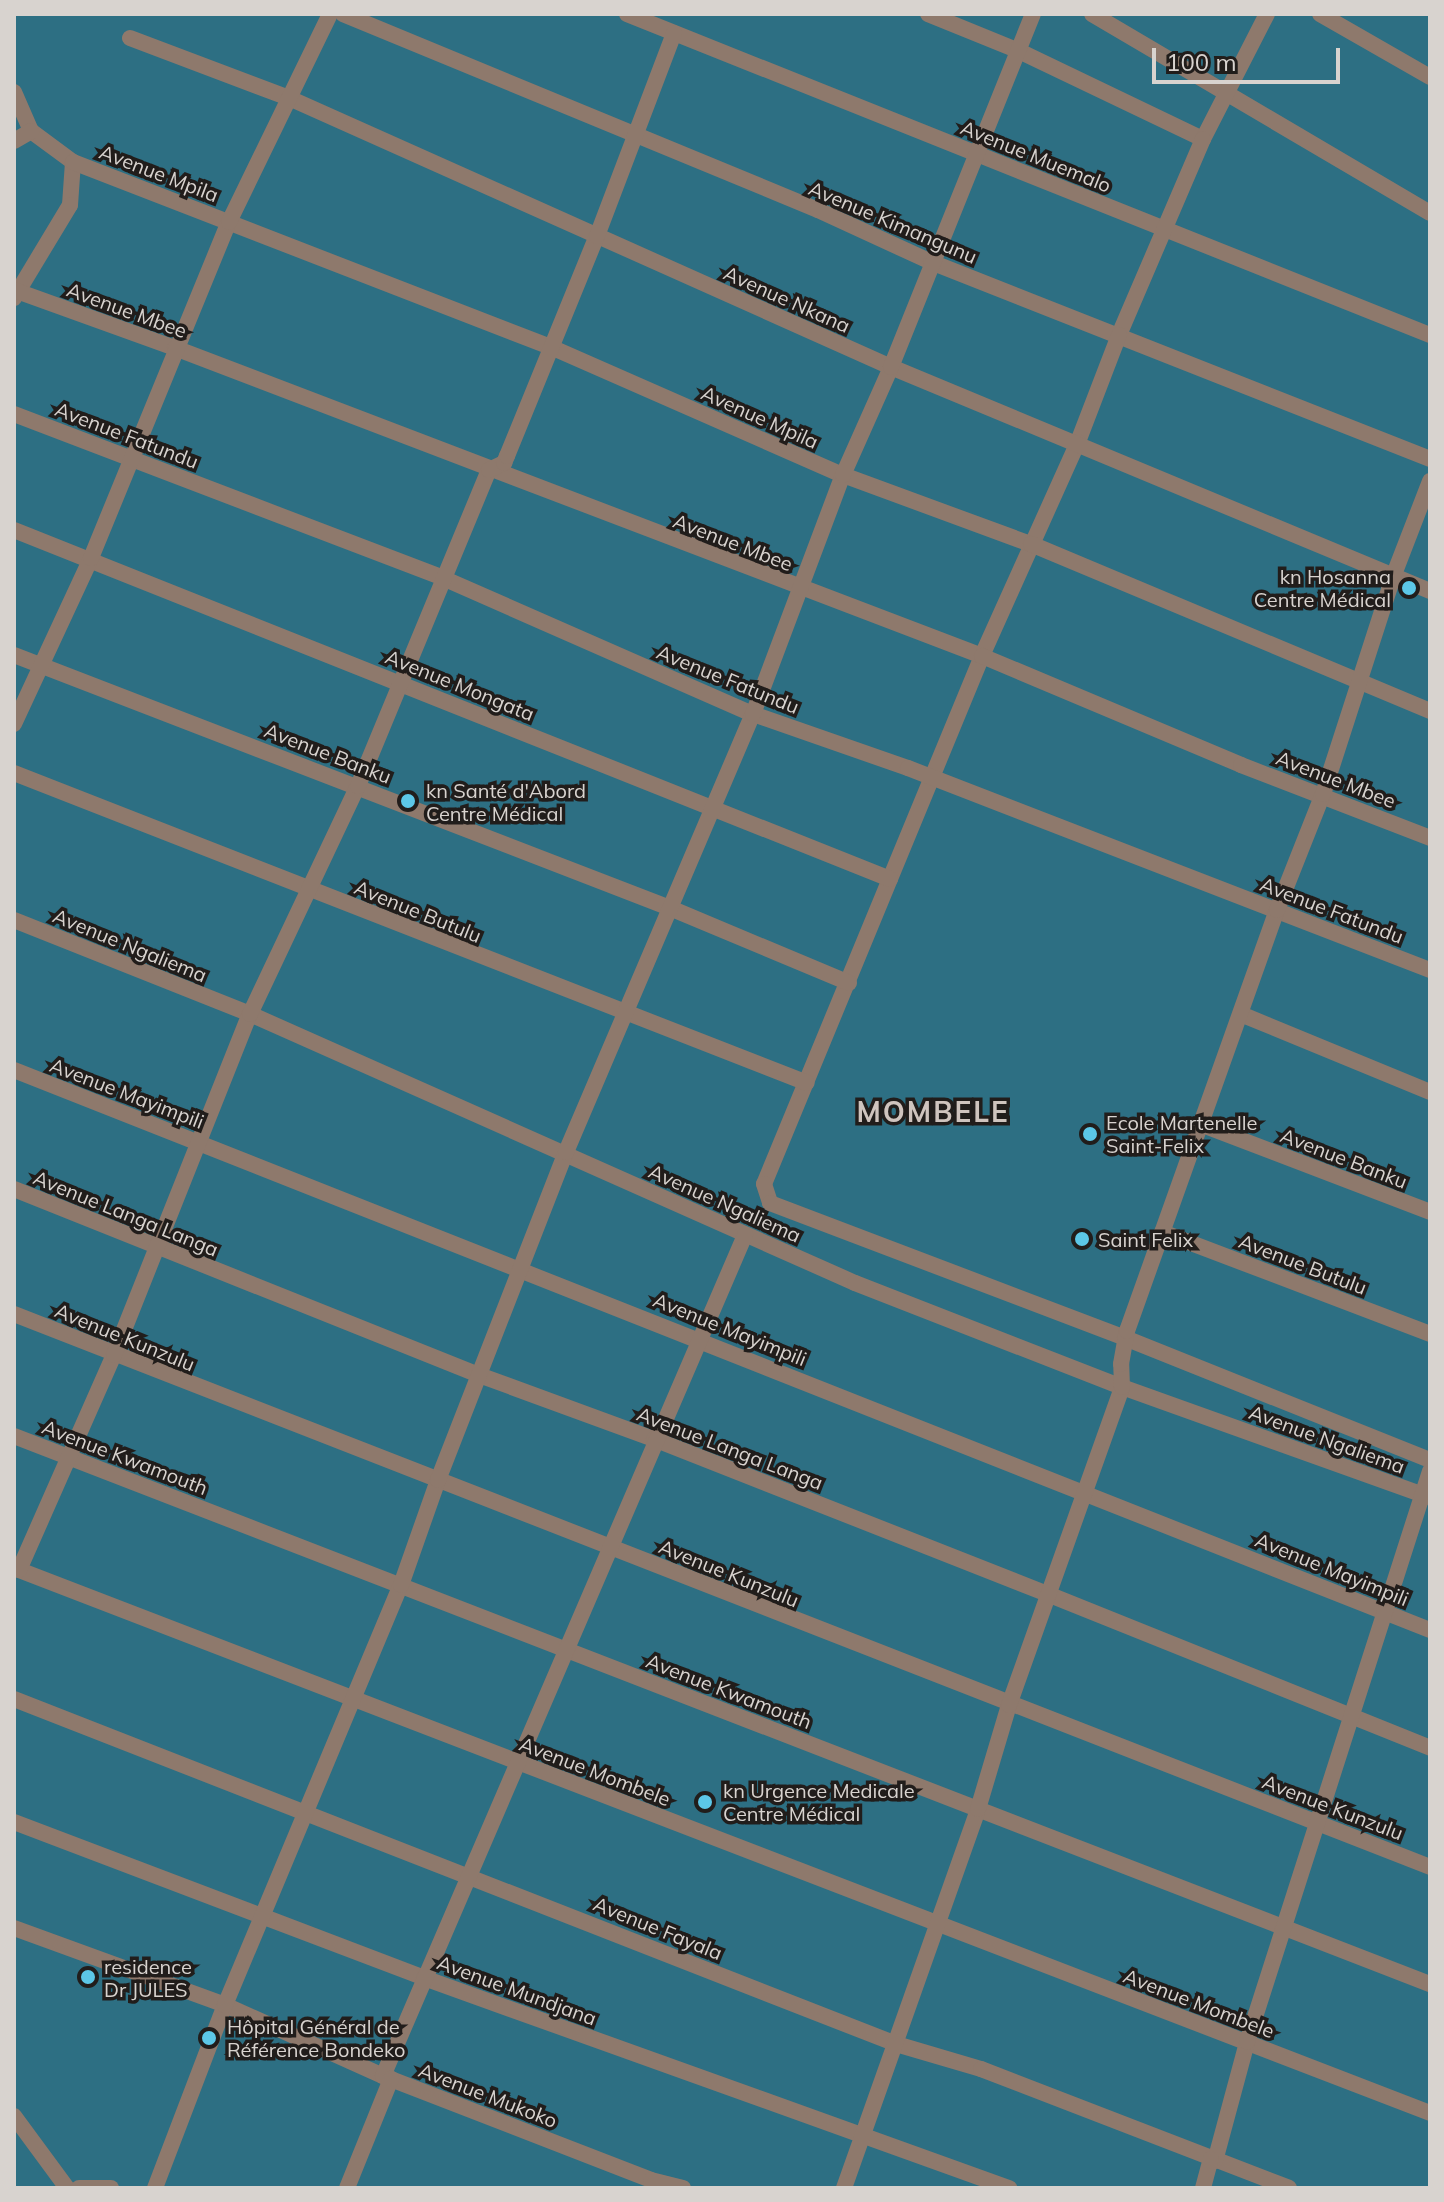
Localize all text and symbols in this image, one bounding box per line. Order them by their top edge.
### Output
scale bar [1156,32,1344,82]
text: 100 m [1166,47,1237,77]
street label: Avenue Muemalo [957,115,1115,197]
street label: Avenue Mpila [96,139,222,207]
street label: Avenue Kimangunu [805,176,981,268]
street label: Avenue Nkana [720,260,854,338]
street label: Avenue Mbee [64,277,190,343]
street label: Avenue Mpila [698,381,822,453]
street label: Avenue Fatundu [52,397,202,473]
street label: Avenue Mbee [670,508,796,576]
place label: kn Hosanna Centre Médical [1254,564,1391,611]
marker: kn Hosanna Centre Médical [1398,577,1420,599]
street label: Avenue Fatundu [653,639,803,719]
street label: Avenue Mongata [382,644,538,726]
street label: Avenue Banku [261,718,395,788]
street label: Avenue Mbee [1273,745,1399,813]
place label: kn Santé d'Abord Centre Médical [426,778,586,825]
marker: kn Santé d'Abord Centre Médical [397,790,419,812]
street label: Avenue Fatundu [1257,872,1407,948]
street label: Avenue Butulu [351,875,485,947]
street label: Avenue Ngaliema [50,903,210,987]
street label: Avenue Mayimpili [47,1053,207,1133]
district label: MOMBELE [856,1095,1010,1129]
place label: Ecole Martenelle Saint-Felix [1106,1110,1257,1157]
street label: Avenue Banku [1277,1123,1411,1193]
marker: Ecole Martenelle Saint-Felix [1081,1125,1099,1143]
street label: Avenue Ngaliema [645,1159,805,1247]
street label: Avenue Langa Langa [30,1165,222,1261]
place label: Saint Felix [1098,1227,1193,1251]
street label: Avenue Butulu [1236,1229,1370,1299]
marker: Saint Felix [1073,1230,1091,1248]
street label: Avenue Mayimpili [650,1287,810,1371]
street label: Avenue Kunzulu [52,1298,198,1376]
street label: Avenue Ngaliema [1246,1400,1408,1478]
street label: Avenue Langa Langa [634,1401,826,1495]
street label: Avenue Kwamouth [39,1414,211,1500]
street label: Avenue Mayimpili [1252,1527,1412,1611]
street label: Avenue Kunzulu [656,1534,802,1612]
street label: Avenue Kwamouth [643,1648,815,1734]
street label: Avenue Mombele [516,1731,674,1811]
street label: Avenue Kunzulu [1259,1769,1407,1845]
place label: kn Urgence Medicale Centre Médical [723,1778,915,1825]
marker: kn Urgence Medicale Centre Médical [694,1791,716,1813]
street label: Avenue Fayala [590,1891,726,1965]
street label: Avenue Mundjana [434,1950,600,2030]
place label: residence Dr JULES [104,1954,192,2001]
street label: Avenue Mombele [1120,1963,1278,2043]
marker: residence Dr JULES [79,1968,97,1986]
place label: Hôpital Général de Référence Bondeko [227,2014,405,2061]
marker: Hôpital Général de Référence Bondeko [198,2027,220,2049]
street label: Avenue Mukoko [415,2058,561,2132]

